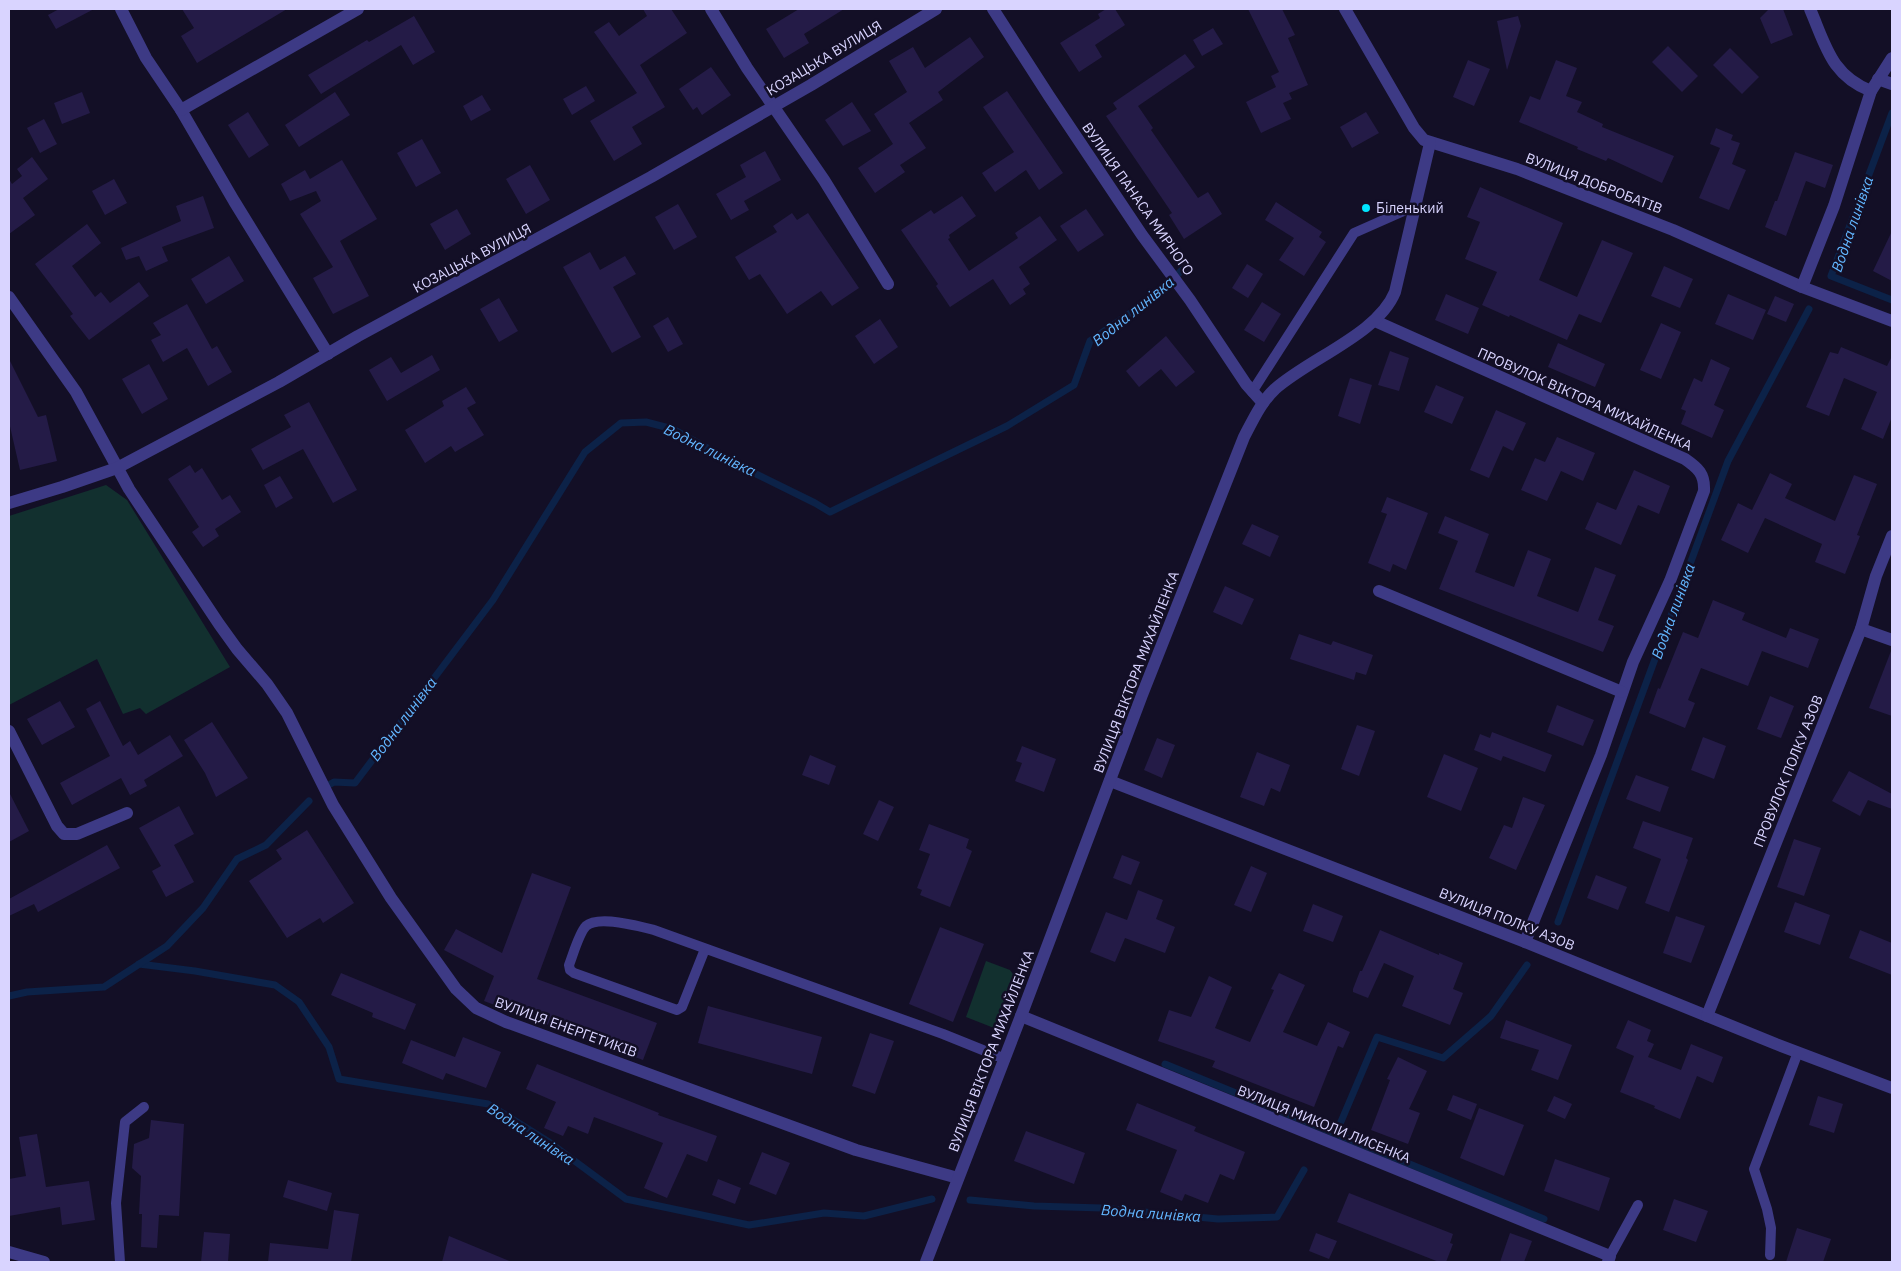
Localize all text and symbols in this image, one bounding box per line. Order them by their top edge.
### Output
street label: КОЗАЦЬКА ВУЛИЦЯ [763,16,885,100]
street label: ВУЛИЦЯ ПАНАСА МИРНОГО [1078,119,1198,279]
street label: ВУЛИЦЯ ДОБРОБАТІВ [1523,149,1665,217]
water label: Водна линівка [1827,173,1877,274]
place label: Біленький [1376,199,1444,217]
marker: Біленький [1360,202,1372,214]
street label: КОЗАЦЬКА ВУЛИЦЯ [410,219,534,297]
water label: Водна линівка [1088,272,1178,350]
street label: ПРОВУЛОК ВІКТОРА МИХАЙЛЕНКА [1475,342,1696,455]
water label: Водна линівка [661,420,759,481]
water label: Водна линівка [1647,561,1699,661]
street label: ВУЛИЦЯ ВІКТОРА МИХАЙЛЕНКА [1088,568,1183,776]
water label: Водна линівка [365,673,441,765]
street label: ПРОВУЛОК ПОЛКУ АЗОВ [1749,692,1827,850]
street label: ВУЛИЦЯ ПОЛКУ АЗОВ [1437,884,1577,954]
street label: ВУЛИЦЯ ВІКТОРА МИХАЙЛЕНКА [943,947,1038,1155]
street label: ВУЛИЦЯ ЕНЕРГЕТИКІВ [492,993,640,1061]
street label: ВУЛИЦЯ МИКОЛИ ЛИСЕНКА [1235,1081,1413,1167]
water label: Водна линівка [484,1099,578,1169]
water label: Водна линівка [1100,1200,1202,1226]

